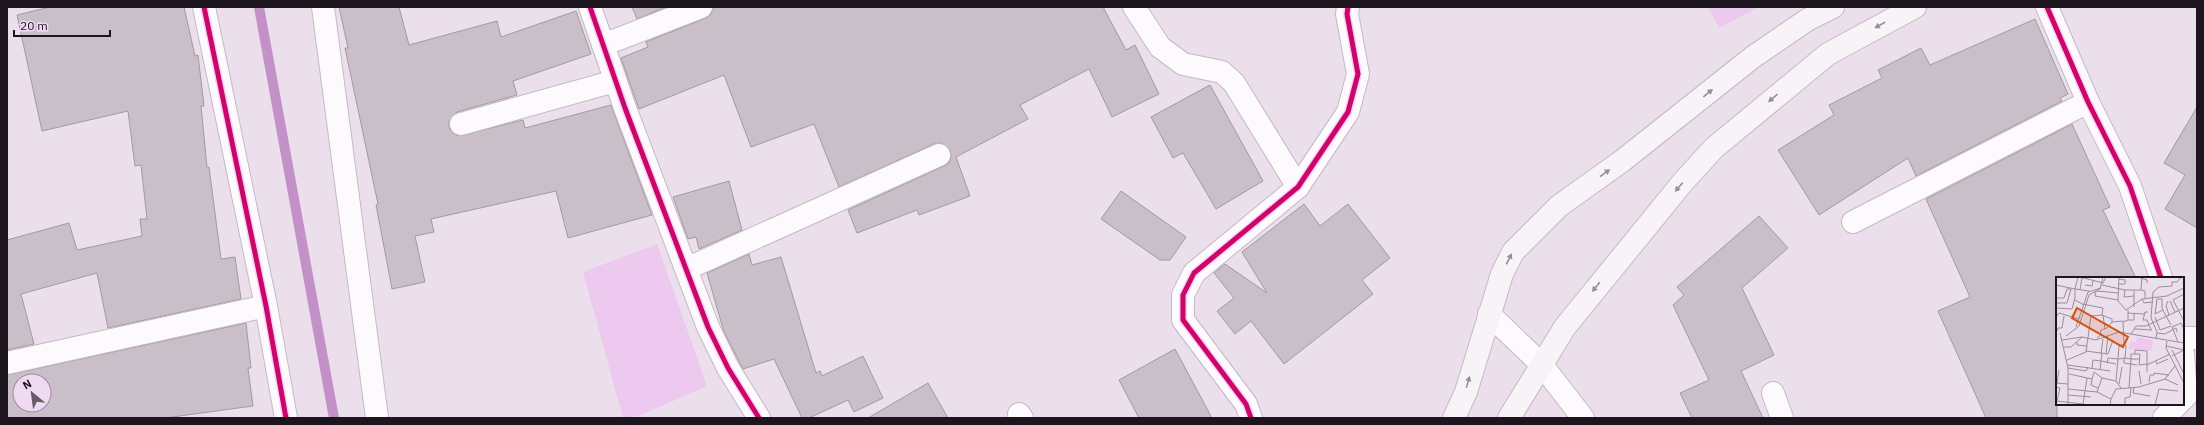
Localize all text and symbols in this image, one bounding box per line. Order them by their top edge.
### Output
scale bar [14,12,110,38]
text: 20 m [20,18,48,33]
one-way arrow [1874,21,1886,28]
one-way arrow [1703,89,1714,97]
one-way arrow [1768,94,1778,103]
one-way arrow [1600,169,1611,177]
one-way arrow [1674,182,1683,193]
one-way arrow [1506,253,1512,264]
inset map [2056,277,2184,405]
one-way arrow [1592,282,1600,293]
north arrow [12,373,52,413]
text: N [20,376,34,392]
one-way arrow [1466,376,1472,388]

